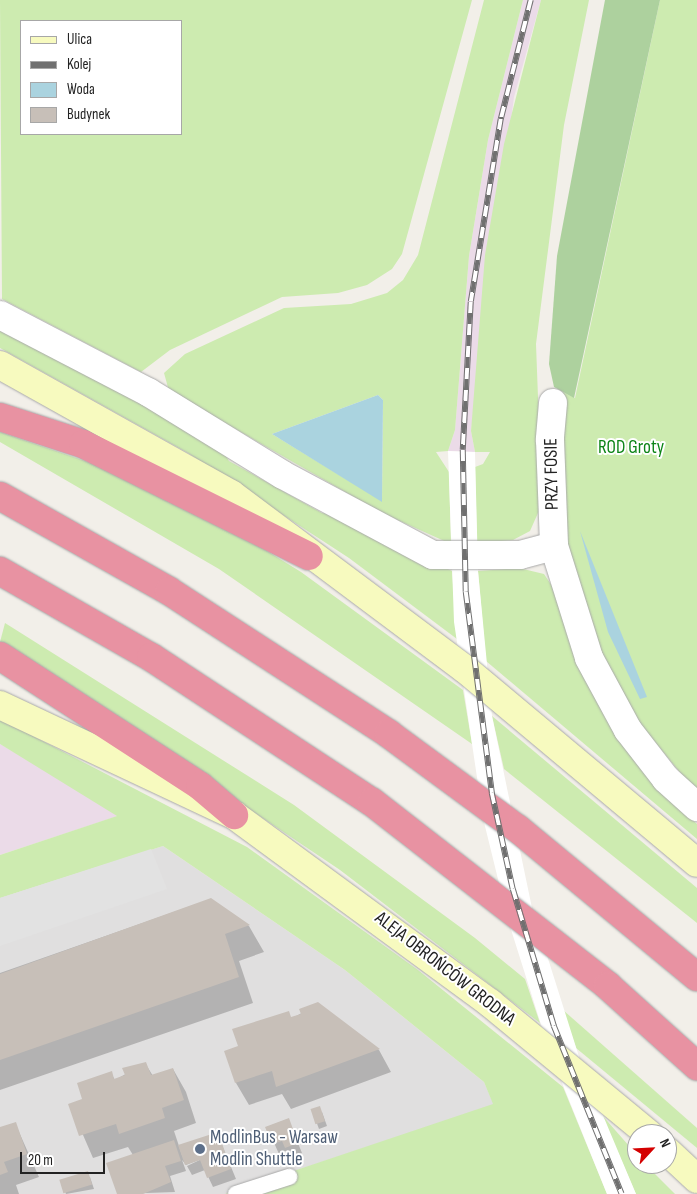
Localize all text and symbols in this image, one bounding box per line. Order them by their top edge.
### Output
legend [20,20,182,135]
text: Ulica [67,30,92,49]
text: Kolej [67,55,91,74]
text: Woda [67,80,95,99]
text: Budynek [67,105,110,124]
park label: ROD Groty [598,437,664,459]
street label: PRZY FOSIE [540,438,564,510]
street label: ALEJA OBROŃCÓW GRODNA [370,907,520,1031]
north arrow [627,1124,677,1174]
place label: ModlinBus - Warsaw Modlin Shuttle [210,1127,338,1171]
text: N [656,1136,674,1150]
scale bar [22,1142,108,1174]
marker: ModlinBus - Warsaw Modlin Shuttle [194,1143,206,1155]
text: 20 m [28,1151,53,1170]

